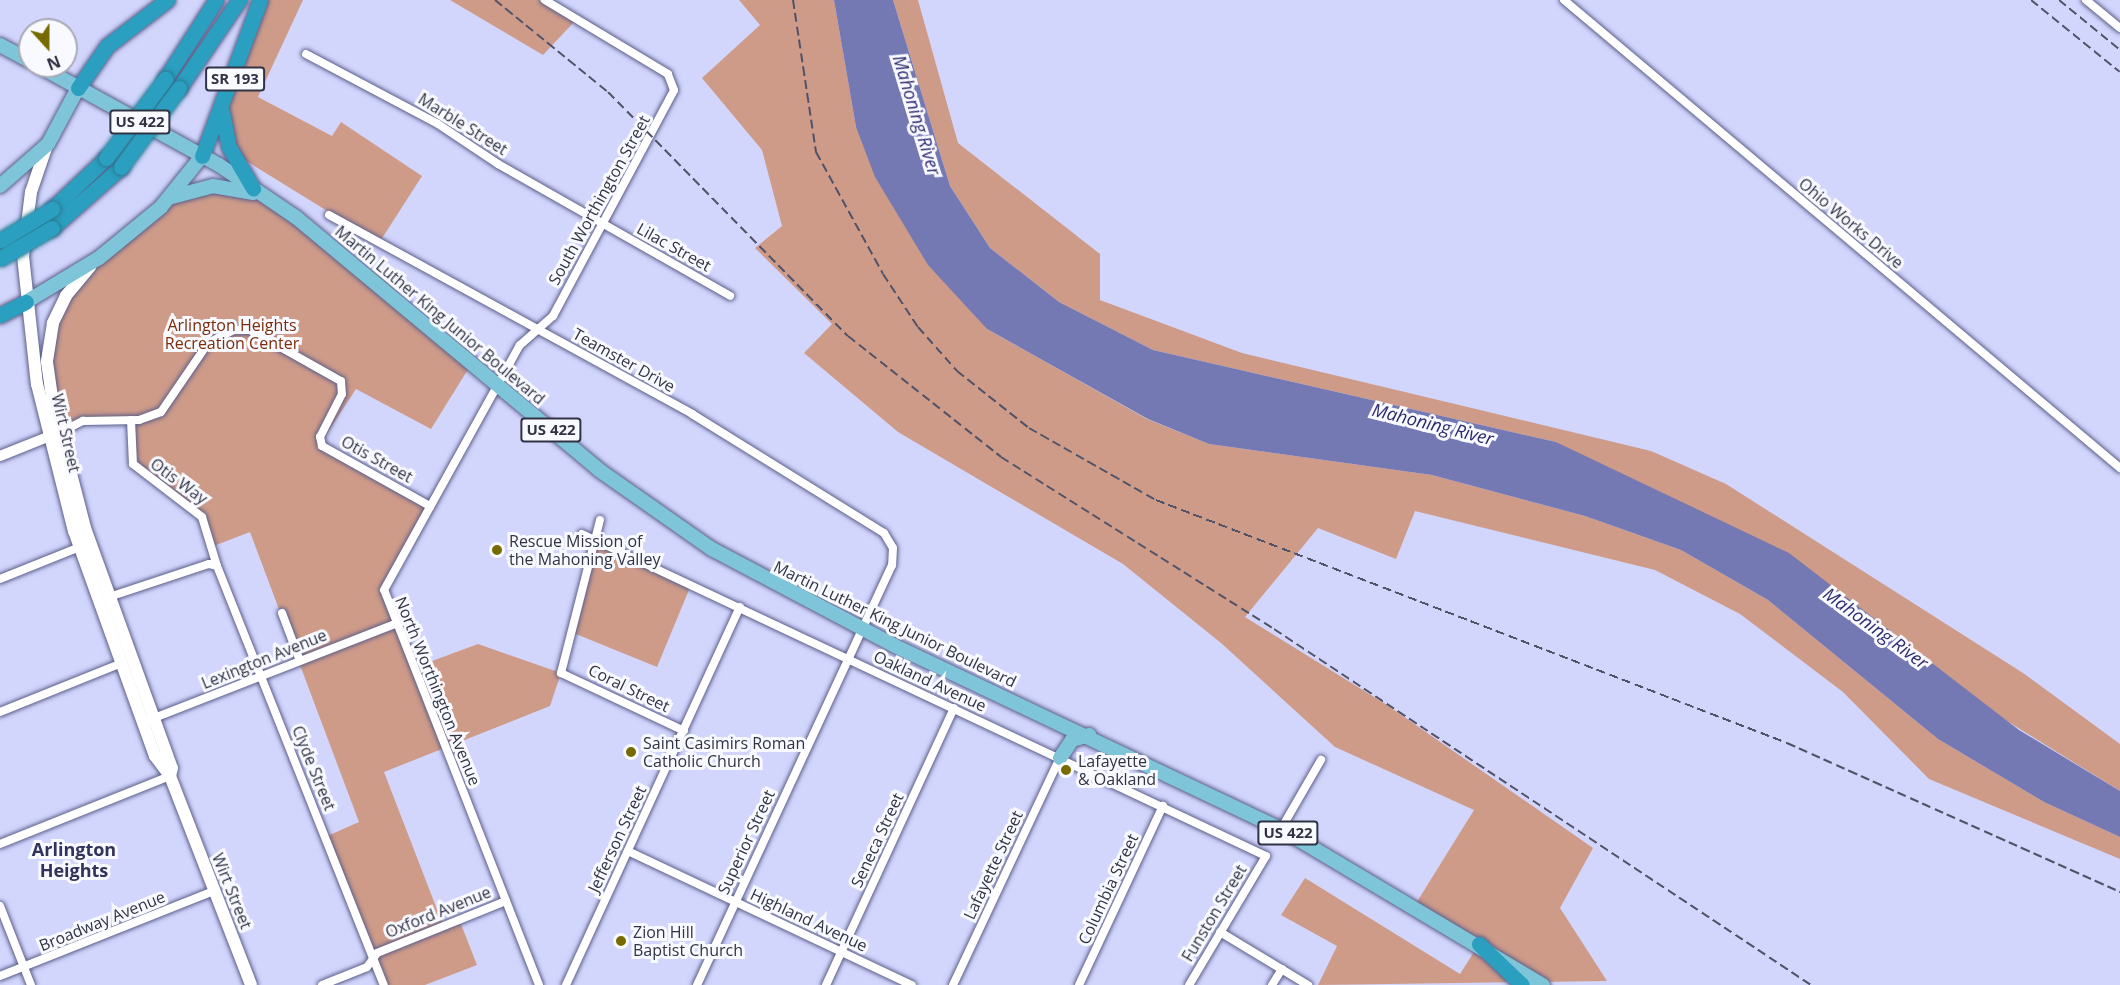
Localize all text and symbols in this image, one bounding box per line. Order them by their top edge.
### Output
north arrow [18,18,78,78]
text: N [44,50,64,76]
water label: Mahoning River [889,52,945,178]
road number: SR 193 [205,67,265,91]
street label: Marble Street [415,89,511,159]
road number: US 422 [108,110,172,134]
street label: South Worthington Street [544,112,654,288]
street label: Ohio Works Drive [1795,174,1907,272]
street label: Lilac Street [634,219,714,275]
street label: Martin Luther King Junior Boulevard [331,222,549,408]
park label: Arlington Heights Recreation Center [165,315,299,353]
street label: Teamster Drive [570,324,678,396]
street label: Wirt Street [48,392,84,474]
water label: Mahoning River [1370,398,1496,450]
road number: US 422 [520,418,582,442]
street label: Otis Street [338,432,416,486]
street label: Otis Way [147,454,211,508]
place label: Rescue Mission of the Mahoning Valley [509,531,660,569]
marker: Rescue Mission of the Mahoning Valley [490,543,504,557]
street label: Martin Luther King Junior Boulevard [771,557,1019,691]
water label: Mahoning River [1819,583,1933,673]
street label: North Worthington Avenue [391,594,485,788]
street label: Lexington Avenue [199,625,329,693]
street label: Oakland Avenue [871,646,989,716]
street label: Coral Street [585,660,673,716]
street label: Clyde Street [288,723,340,813]
place label: Saint Casimirs Roman Catholic Church [643,733,805,771]
marker: Saint Casimirs Roman Catholic Church [624,745,638,759]
place label: Lafayette & Oakland [1078,751,1156,789]
marker: Lafayette & Oakland [1059,763,1073,777]
street label: Jefferson Street [584,783,650,895]
street label: Superior Street [713,787,779,897]
street label: Seneca Street [847,790,907,890]
street label: Lafayette Street [959,808,1027,922]
road number: US 422 [1256,821,1320,845]
street label: Columbia Street [1074,831,1142,947]
district label: Arlington Heights [32,839,116,882]
street label: Wirt Street [208,850,256,932]
street label: Funston Street [1178,861,1250,965]
street label: Oxford Avenue [382,882,494,942]
street label: Highland Avenue [748,885,870,955]
street label: Broadway Avenue [36,887,168,955]
place label: Zion Hill Baptist Church [633,922,743,960]
marker: Zion Hill Baptist Church [614,934,628,948]

